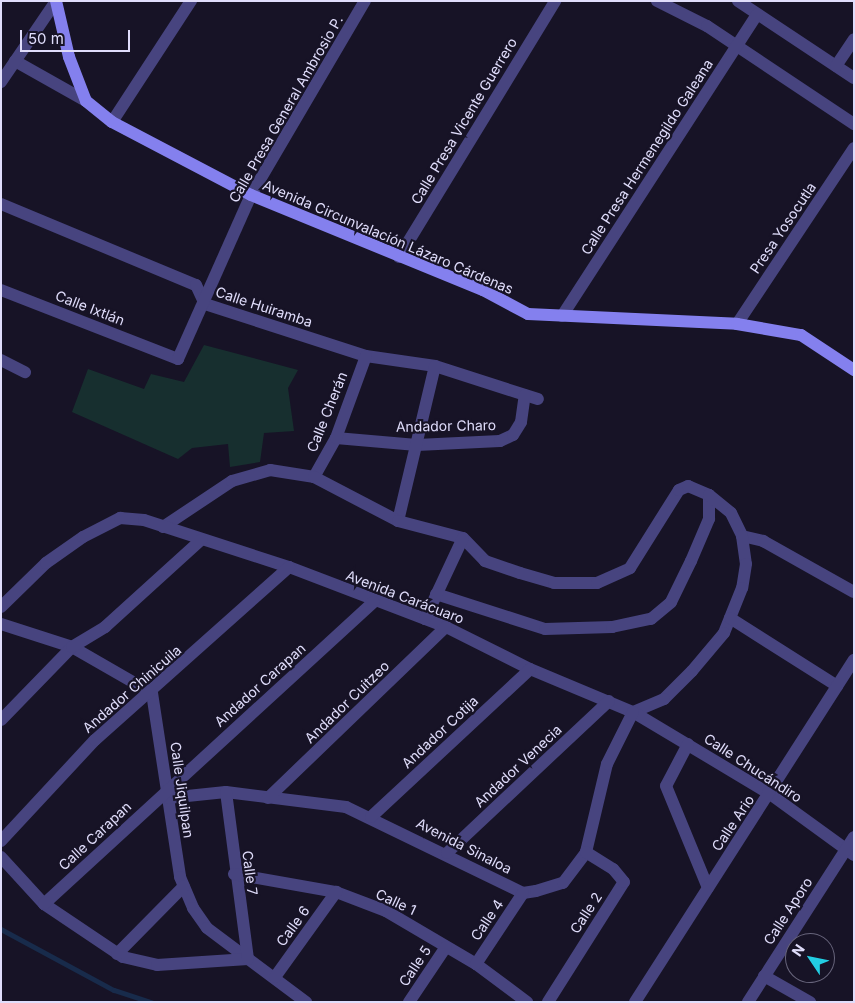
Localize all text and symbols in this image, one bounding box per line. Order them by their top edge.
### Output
street label: Calle Presa General Ambrosio P. [225,12,347,206]
scale bar [22,20,132,52]
text: 50 m [28,29,64,48]
street label: Calle Presa Vicente Guerrero [408,35,520,207]
street label: Calle Presa Hermenegildo Galeana [577,56,717,258]
street label: Avenida Circunvalación Lázaro Cárdenas [260,176,516,298]
street label: Presa Yosocutla [746,179,820,277]
street label: Calle Huiramba [213,283,315,331]
street label: Calle Ixtlán [53,287,127,329]
street label: Calle Cherán [303,369,351,455]
street label: Andador Charo [396,417,496,435]
street label: Avenida Carácuaro [344,567,466,627]
street label: Andador Carapan [211,640,309,730]
street label: Andador Chinicuila [79,642,185,736]
street label: Andador Cuitzeo [301,657,393,747]
street label: Andador Cotija [398,692,482,772]
street label: Andador Venecia [471,721,565,811]
street label: Calle Chucándiro [701,730,805,806]
street label: Calle Jiquilpan [167,741,197,839]
street label: Calle Ario [708,792,758,854]
street label: Calle Carapan [55,798,135,874]
street label: Avenida Sinaloa [414,815,514,877]
street label: Calle 7 [239,850,261,896]
street label: Calle Aporo [760,874,816,948]
street label: Calle 1 [373,885,419,919]
street label: Calle 2 [567,889,605,937]
street label: Calle 4 [467,896,507,944]
street label: Calle 6 [273,903,313,949]
north arrow [785,933,835,983]
text: N [788,941,808,959]
street label: Calle 5 [395,942,435,990]

